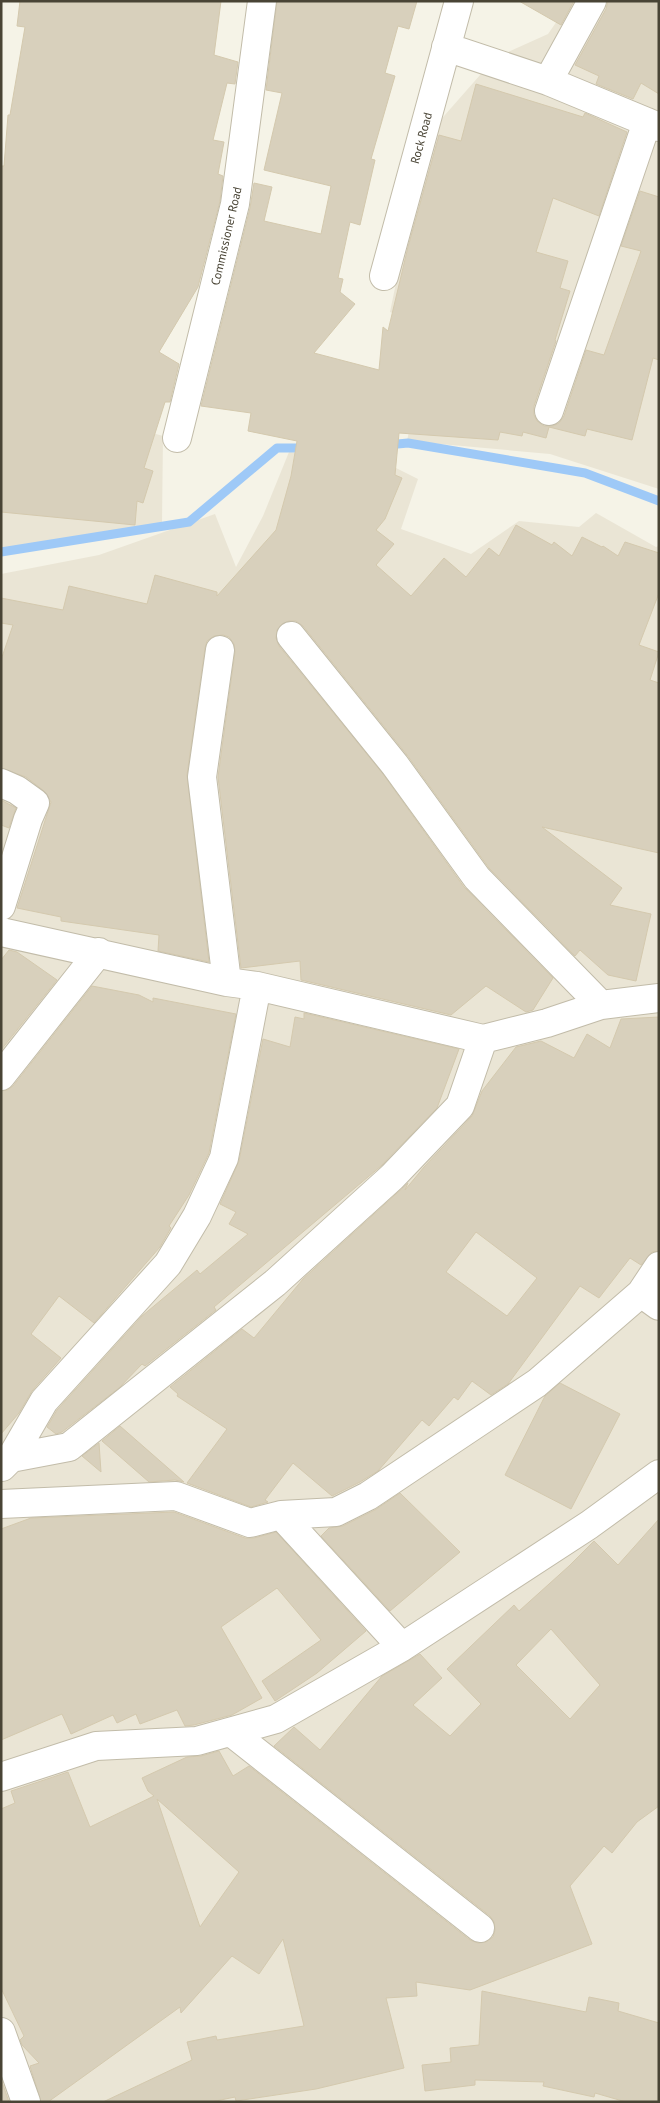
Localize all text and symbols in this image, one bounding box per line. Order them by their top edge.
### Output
street label: Rock Road [407,111,435,165]
street label: Commissioner Road [207,185,245,287]

